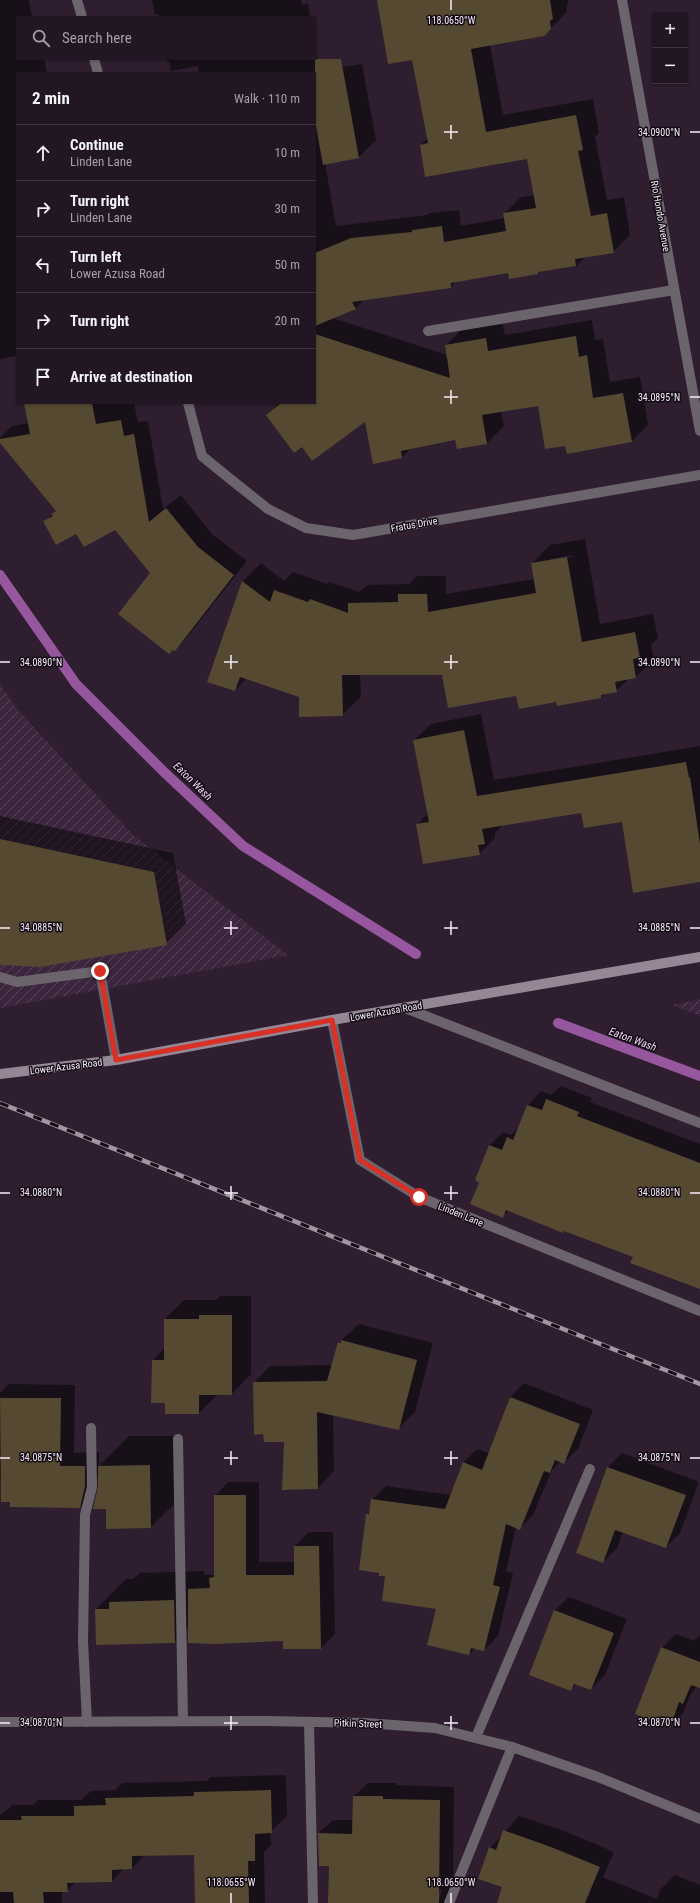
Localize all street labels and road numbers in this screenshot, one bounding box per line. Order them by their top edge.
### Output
street label: Rio Hondo Avenue [649,180,672,253]
street label: Fratus Drive [390,515,438,534]
street label: Lower Azusa Road [349,1000,423,1023]
street label: Lower Azusa Road [29,1057,103,1076]
street label: Linden Lane [437,1200,485,1229]
street label: Pitkin Street [334,1717,382,1730]

